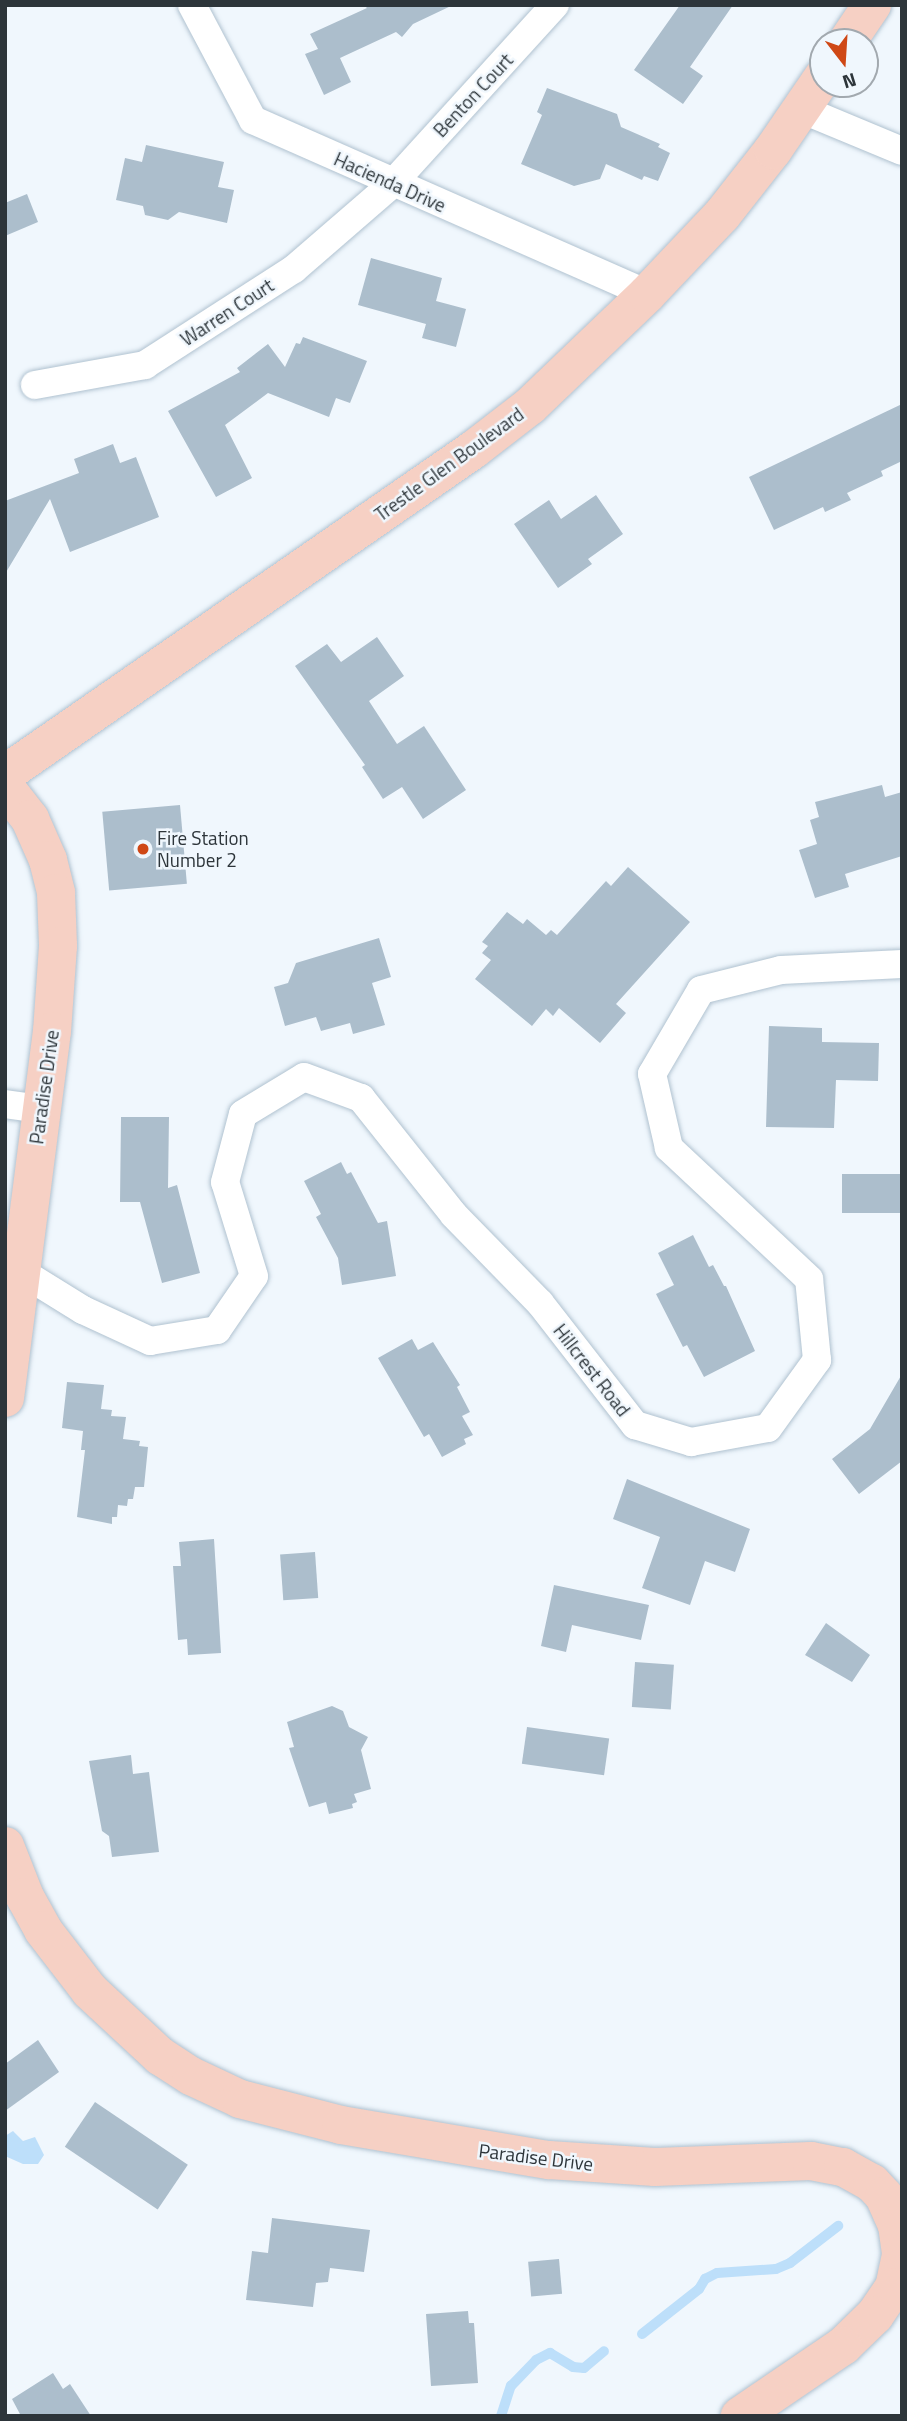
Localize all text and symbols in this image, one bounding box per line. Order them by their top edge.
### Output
north arrow [809,28,879,98]
street label: Benton Court [429,48,517,142]
text: N [839,66,860,97]
street label: Hacienda Drive [331,147,449,217]
street label: Warren Court [176,273,278,351]
street label: Trestle Glen Boulevard [370,402,528,526]
place label: Fire Station Number 2 [157,827,249,871]
marker: Fire Station Number 2 [135,841,151,857]
street label: Paradise Drive [25,1028,63,1146]
street label: Hillcrest Road [549,1319,635,1421]
street label: Paradise Drive [477,2139,595,2175]

